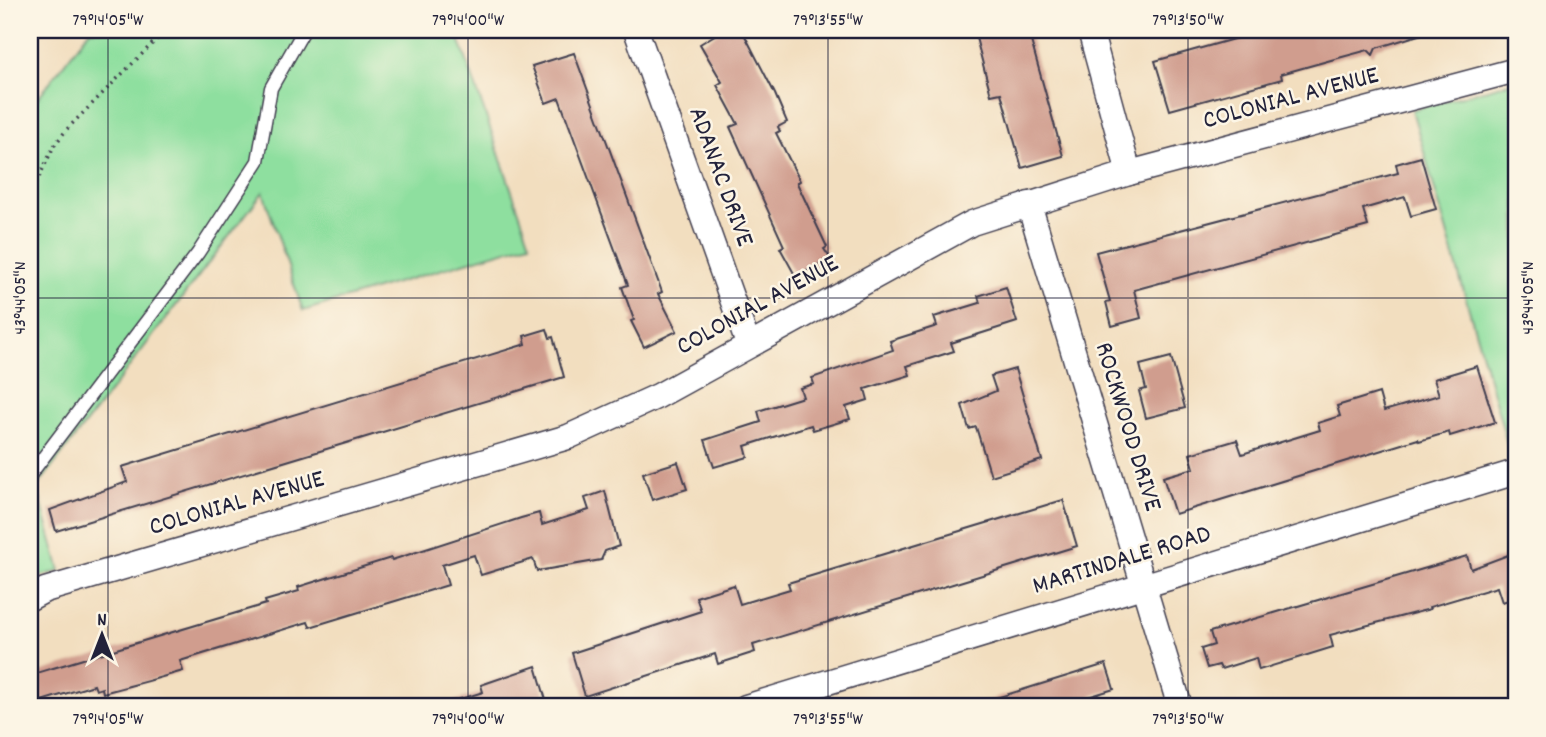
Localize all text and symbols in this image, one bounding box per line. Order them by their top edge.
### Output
text: 79°14'05"W [73,9,144,34]
text: 79°14'00"W [432,9,505,34]
text: 79°13'55"W [793,9,864,34]
text: 79°13'50"W [1152,9,1224,34]
street label: COLONIAL AVENUE [1199,58,1383,140]
street label: ADANAC DRIVE [678,102,762,252]
street label: COLONIAL AVENUE [670,246,846,366]
text: 43°44'05"N [9,261,34,335]
text: 43°44'05"N [1517,261,1542,335]
street label: ROCKWOOD DRIVE [1084,338,1170,516]
street label: COLONIAL AVENUE [145,461,329,547]
street label: MARTINDALE ROAD [1028,516,1216,606]
north arrow [66,600,136,670]
text: N [97,608,107,635]
text: 79°14'05"W [73,708,144,733]
text: 79°14'00"W [432,708,505,733]
text: 79°13'55"W [793,708,864,733]
text: 79°13'50"W [1152,708,1224,733]

